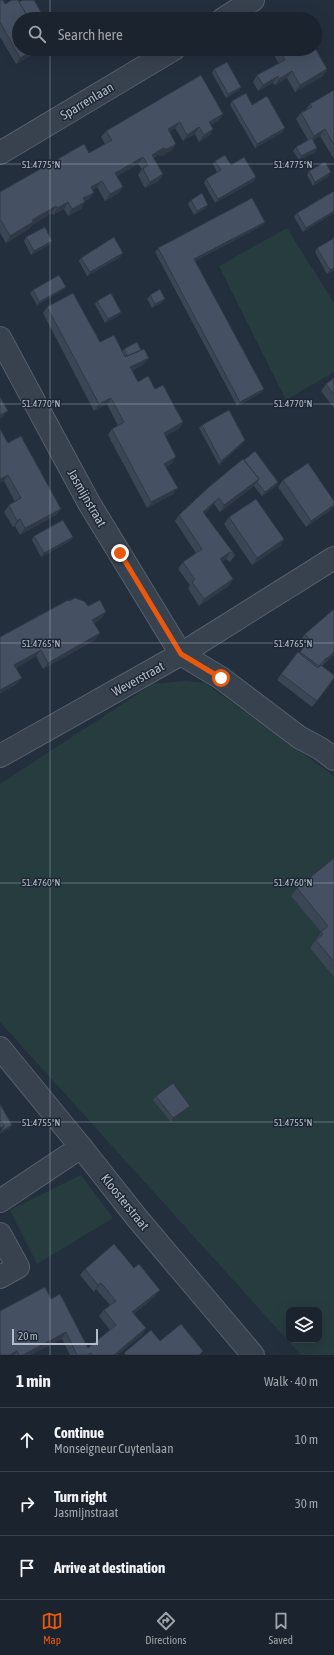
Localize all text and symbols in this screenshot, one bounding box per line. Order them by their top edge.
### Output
search box [12,12,322,56]
icon: search [26,23,48,45]
text: Search here [58,26,123,43]
street label: Sparrenlaan [58,79,116,123]
text: 51.4775°N [22,159,60,170]
text: 51.4775°N [274,159,312,170]
text: 51.4770°N [22,398,60,409]
text: 51.4770°N [274,398,312,409]
street label: Jasmijnstraat [64,466,110,530]
route end [111,544,129,562]
text: 51.4765°N [22,638,60,649]
text: 51.4765°N [274,638,312,649]
street label: Weverstraat [109,658,167,700]
route start [212,669,230,687]
text: 51.4760°N [22,877,60,888]
text: 51.4760°N [274,877,312,888]
text: 51.4755°N [22,1117,60,1128]
text: 51.4755°N [274,1117,312,1128]
street label: Kloosterstraat [98,1171,152,1233]
map controls [286,1307,322,1343]
button: layers [286,1307,322,1343]
scale bar [12,1327,98,1346]
text: 20 m [18,1330,38,1342]
text: 1 min [16,1371,51,1391]
text: Walk · 40 m [264,1374,318,1389]
text: Continue [54,1424,104,1441]
icon: ahead [16,1429,38,1451]
text: 10 m [295,1432,318,1447]
text: Monseigneur Cuytenlaan [54,1441,173,1456]
text: Turn right [54,1488,107,1505]
icon: right [16,1493,38,1515]
text: 30 m [295,1496,318,1511]
text: Jasmijnstraat [54,1505,118,1520]
icon: arrive [16,1557,38,1579]
text: Arrive at destination [54,1559,165,1576]
tab: Map [41,1610,63,1646]
tab: Directions [145,1610,186,1646]
tab: Saved [269,1610,293,1646]

